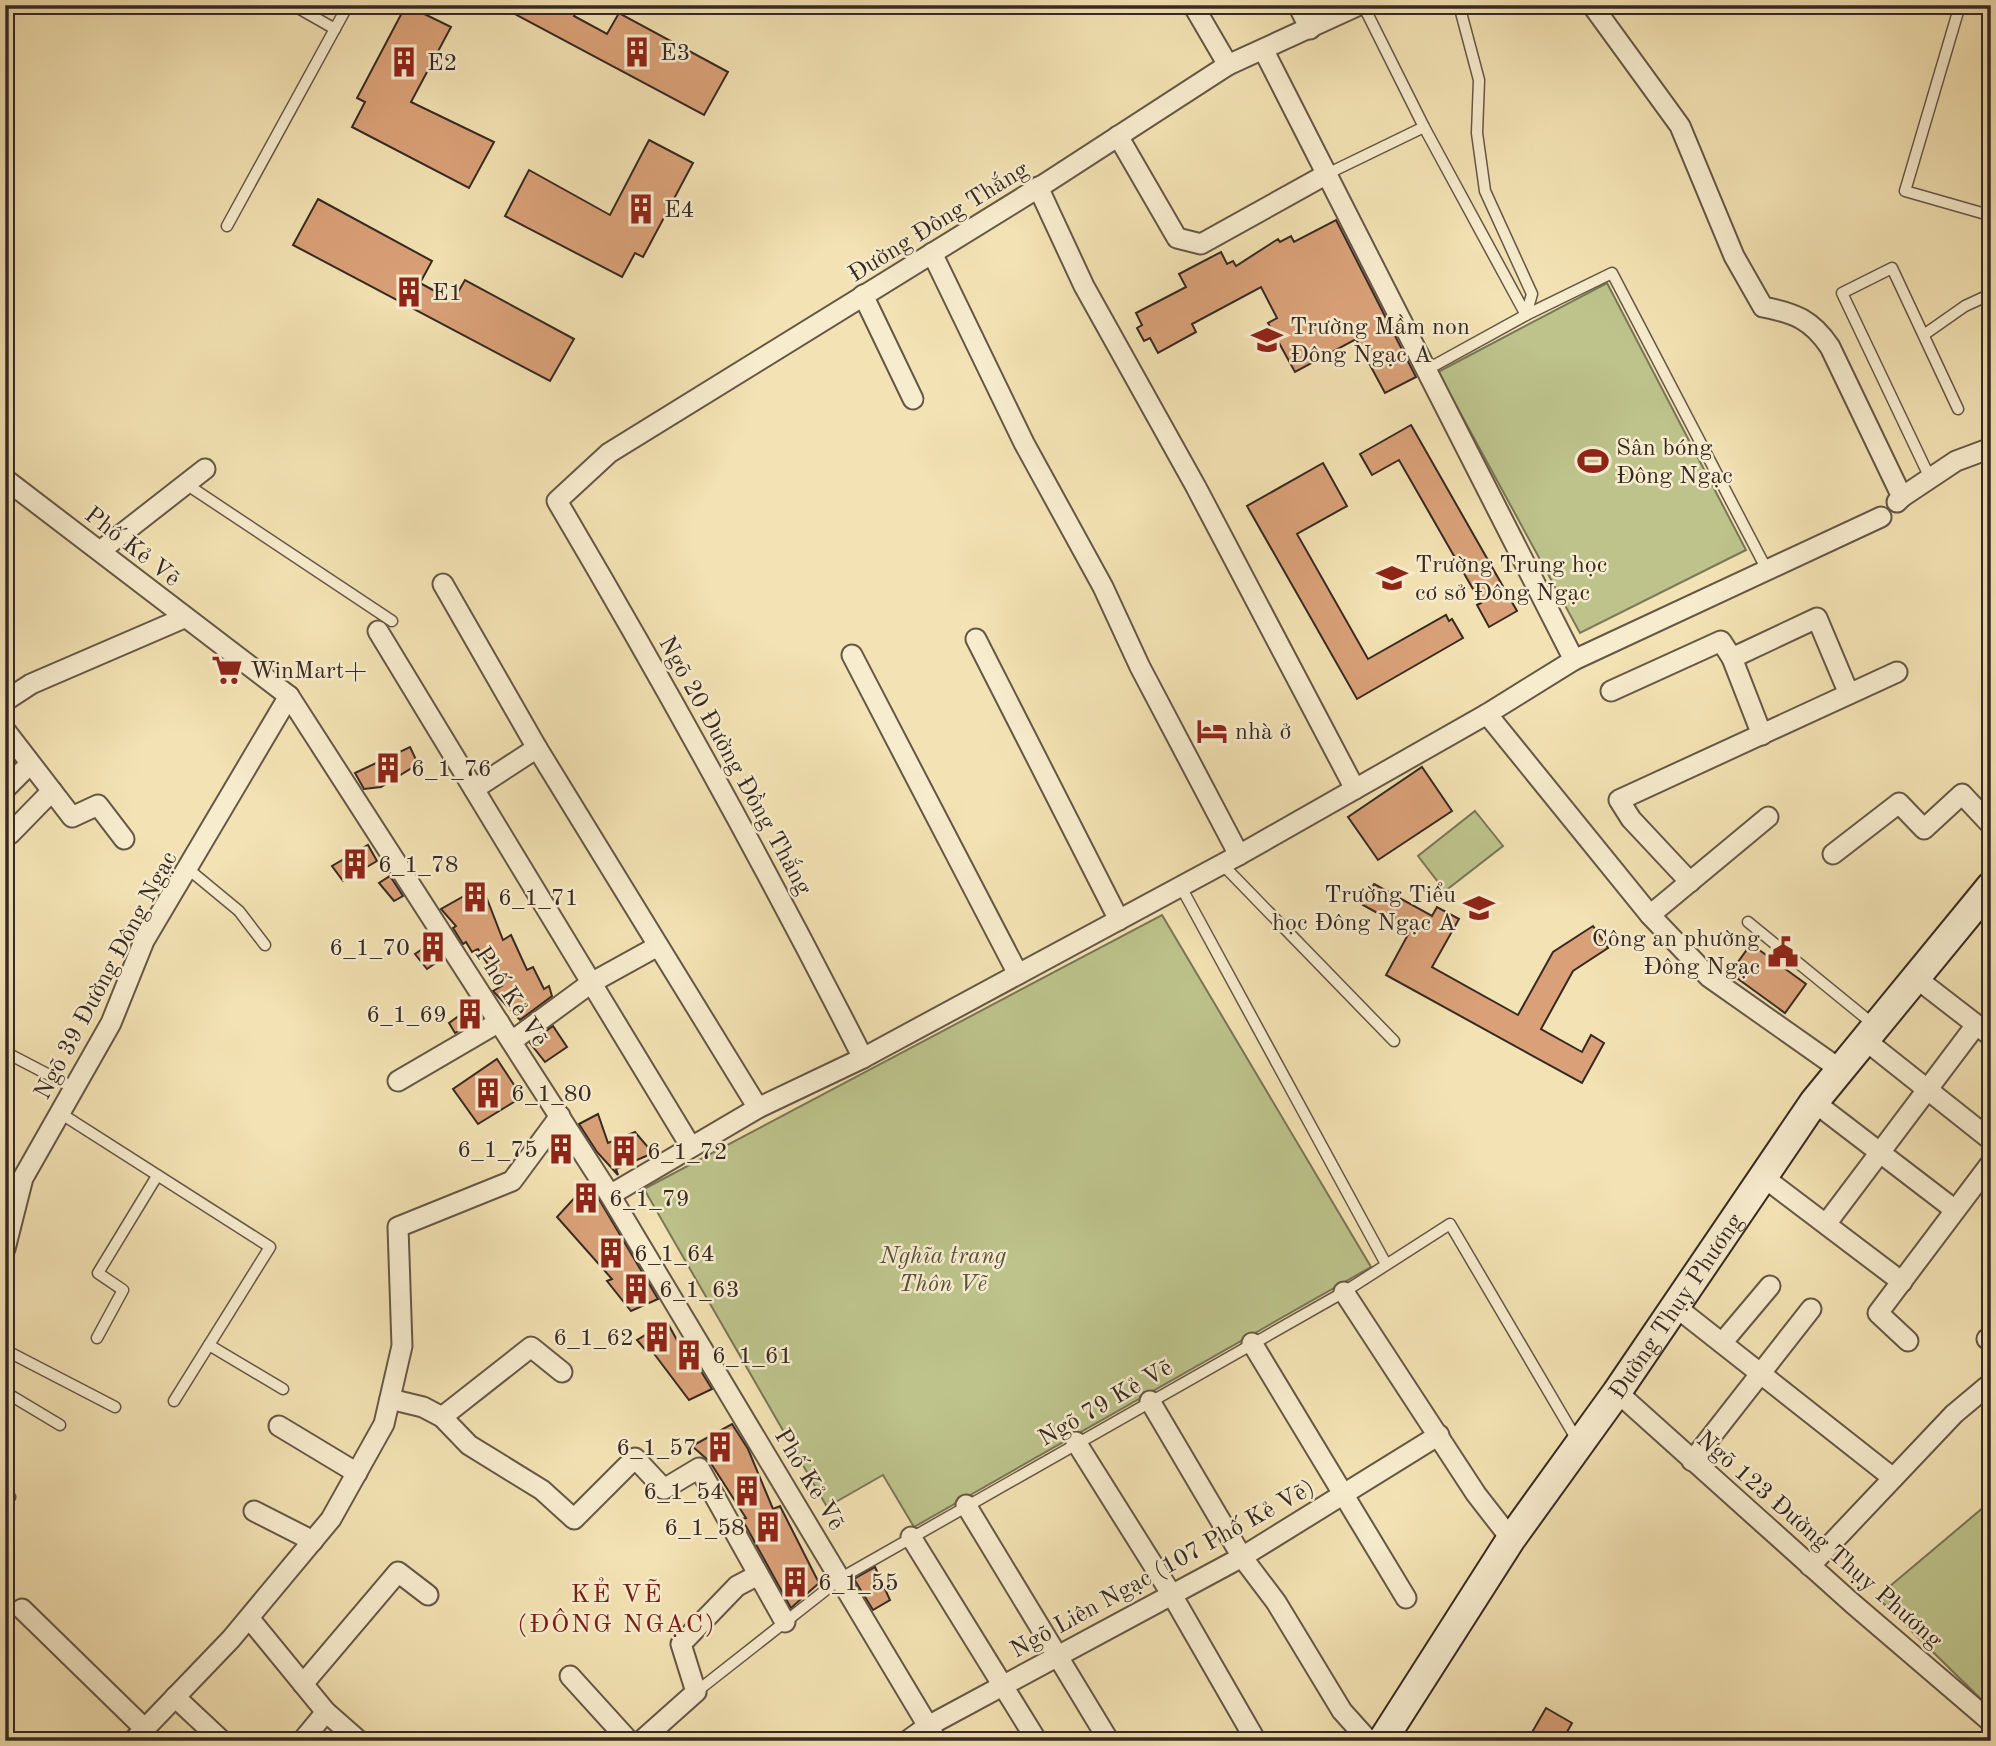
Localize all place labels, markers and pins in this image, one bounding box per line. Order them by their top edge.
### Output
building icon: E3 [620,35,654,69]
place label: E3 [660,42,690,66]
building icon: E2 [387,45,421,79]
place label: E2 [427,52,457,76]
building icon: E4 [624,192,658,226]
place label: E4 [664,199,694,223]
building icon: E1 [392,275,426,309]
place label: E1 [432,282,462,306]
place label: Trường Mầm non Đông Ngạc A [1290,314,1470,368]
school or university icon: Trường Mầm non Đông Ngạc A [1250,323,1284,357]
place label: Sân bóng Đông Ngạc [1616,437,1733,489]
sports icon: Sân bóng Đông Ngạc [1576,444,1610,478]
place label: Trường Trung học cơ sở Đông Ngạc [1415,554,1607,606]
school or university icon: Trường Trung học cơ sở Đông Ngạc [1375,561,1409,595]
supermarket icon: WinMart+ [210,653,244,687]
place label: WinMart+ [250,660,367,684]
hotel icon: nhà ở [1195,714,1229,748]
place label: nhà ở [1235,721,1292,745]
building icon: 6_1_76 [371,751,405,785]
place label: 6_1_76 [411,758,492,782]
building icon: 6_1_78 [338,847,372,881]
place label: 6_1_78 [378,854,459,878]
building icon: 6_1_71 [458,880,492,914]
place label: Trường Tiểu học Đông Ngạc A [1272,882,1456,936]
place label: 6_1_71 [498,887,579,911]
school or university icon: Trường Tiểu học Đông Ngạc A [1462,891,1496,925]
place label: Công an phường Đông Ngạc [1592,928,1760,980]
building icon: 6_1_70 [416,930,450,964]
public building icon: Công an phường Đông Ngạc [1766,935,1800,969]
place label: 6_1_70 [329,937,410,961]
building icon: 6_1_69 [453,997,487,1031]
place label: 6_1_69 [366,1004,447,1028]
building icon: 6_1_80 [471,1076,505,1110]
place label: 6_1_80 [511,1083,592,1107]
building icon: 6_1_75 [544,1132,578,1166]
building icon: 6_1_72 [607,1134,641,1168]
place label: 6_1_75 [457,1139,538,1163]
place label: 6_1_72 [647,1141,728,1165]
building icon: 6_1_79 [569,1181,603,1215]
place label: 6_1_79 [609,1188,690,1212]
building icon: 6_1_64 [594,1236,628,1270]
place label: 6_1_64 [634,1243,715,1267]
building icon: 6_1_63 [619,1272,653,1306]
place label: 6_1_63 [659,1279,740,1303]
building icon: 6_1_62 [640,1320,674,1354]
place label: 6_1_62 [553,1327,634,1351]
building icon: 6_1_61 [672,1338,706,1372]
place label: 6_1_61 [712,1345,793,1369]
building icon: 6_1_57 [703,1430,737,1464]
place label: 6_1_57 [616,1437,697,1461]
building icon: 6_1_54 [730,1474,764,1508]
place label: 6_1_54 [643,1481,724,1505]
building icon: 6_1_58 [751,1510,785,1544]
place label: 6_1_58 [664,1517,745,1541]
building icon: 6_1_55 [778,1565,812,1599]
place label: 6_1_55 [818,1572,899,1596]

